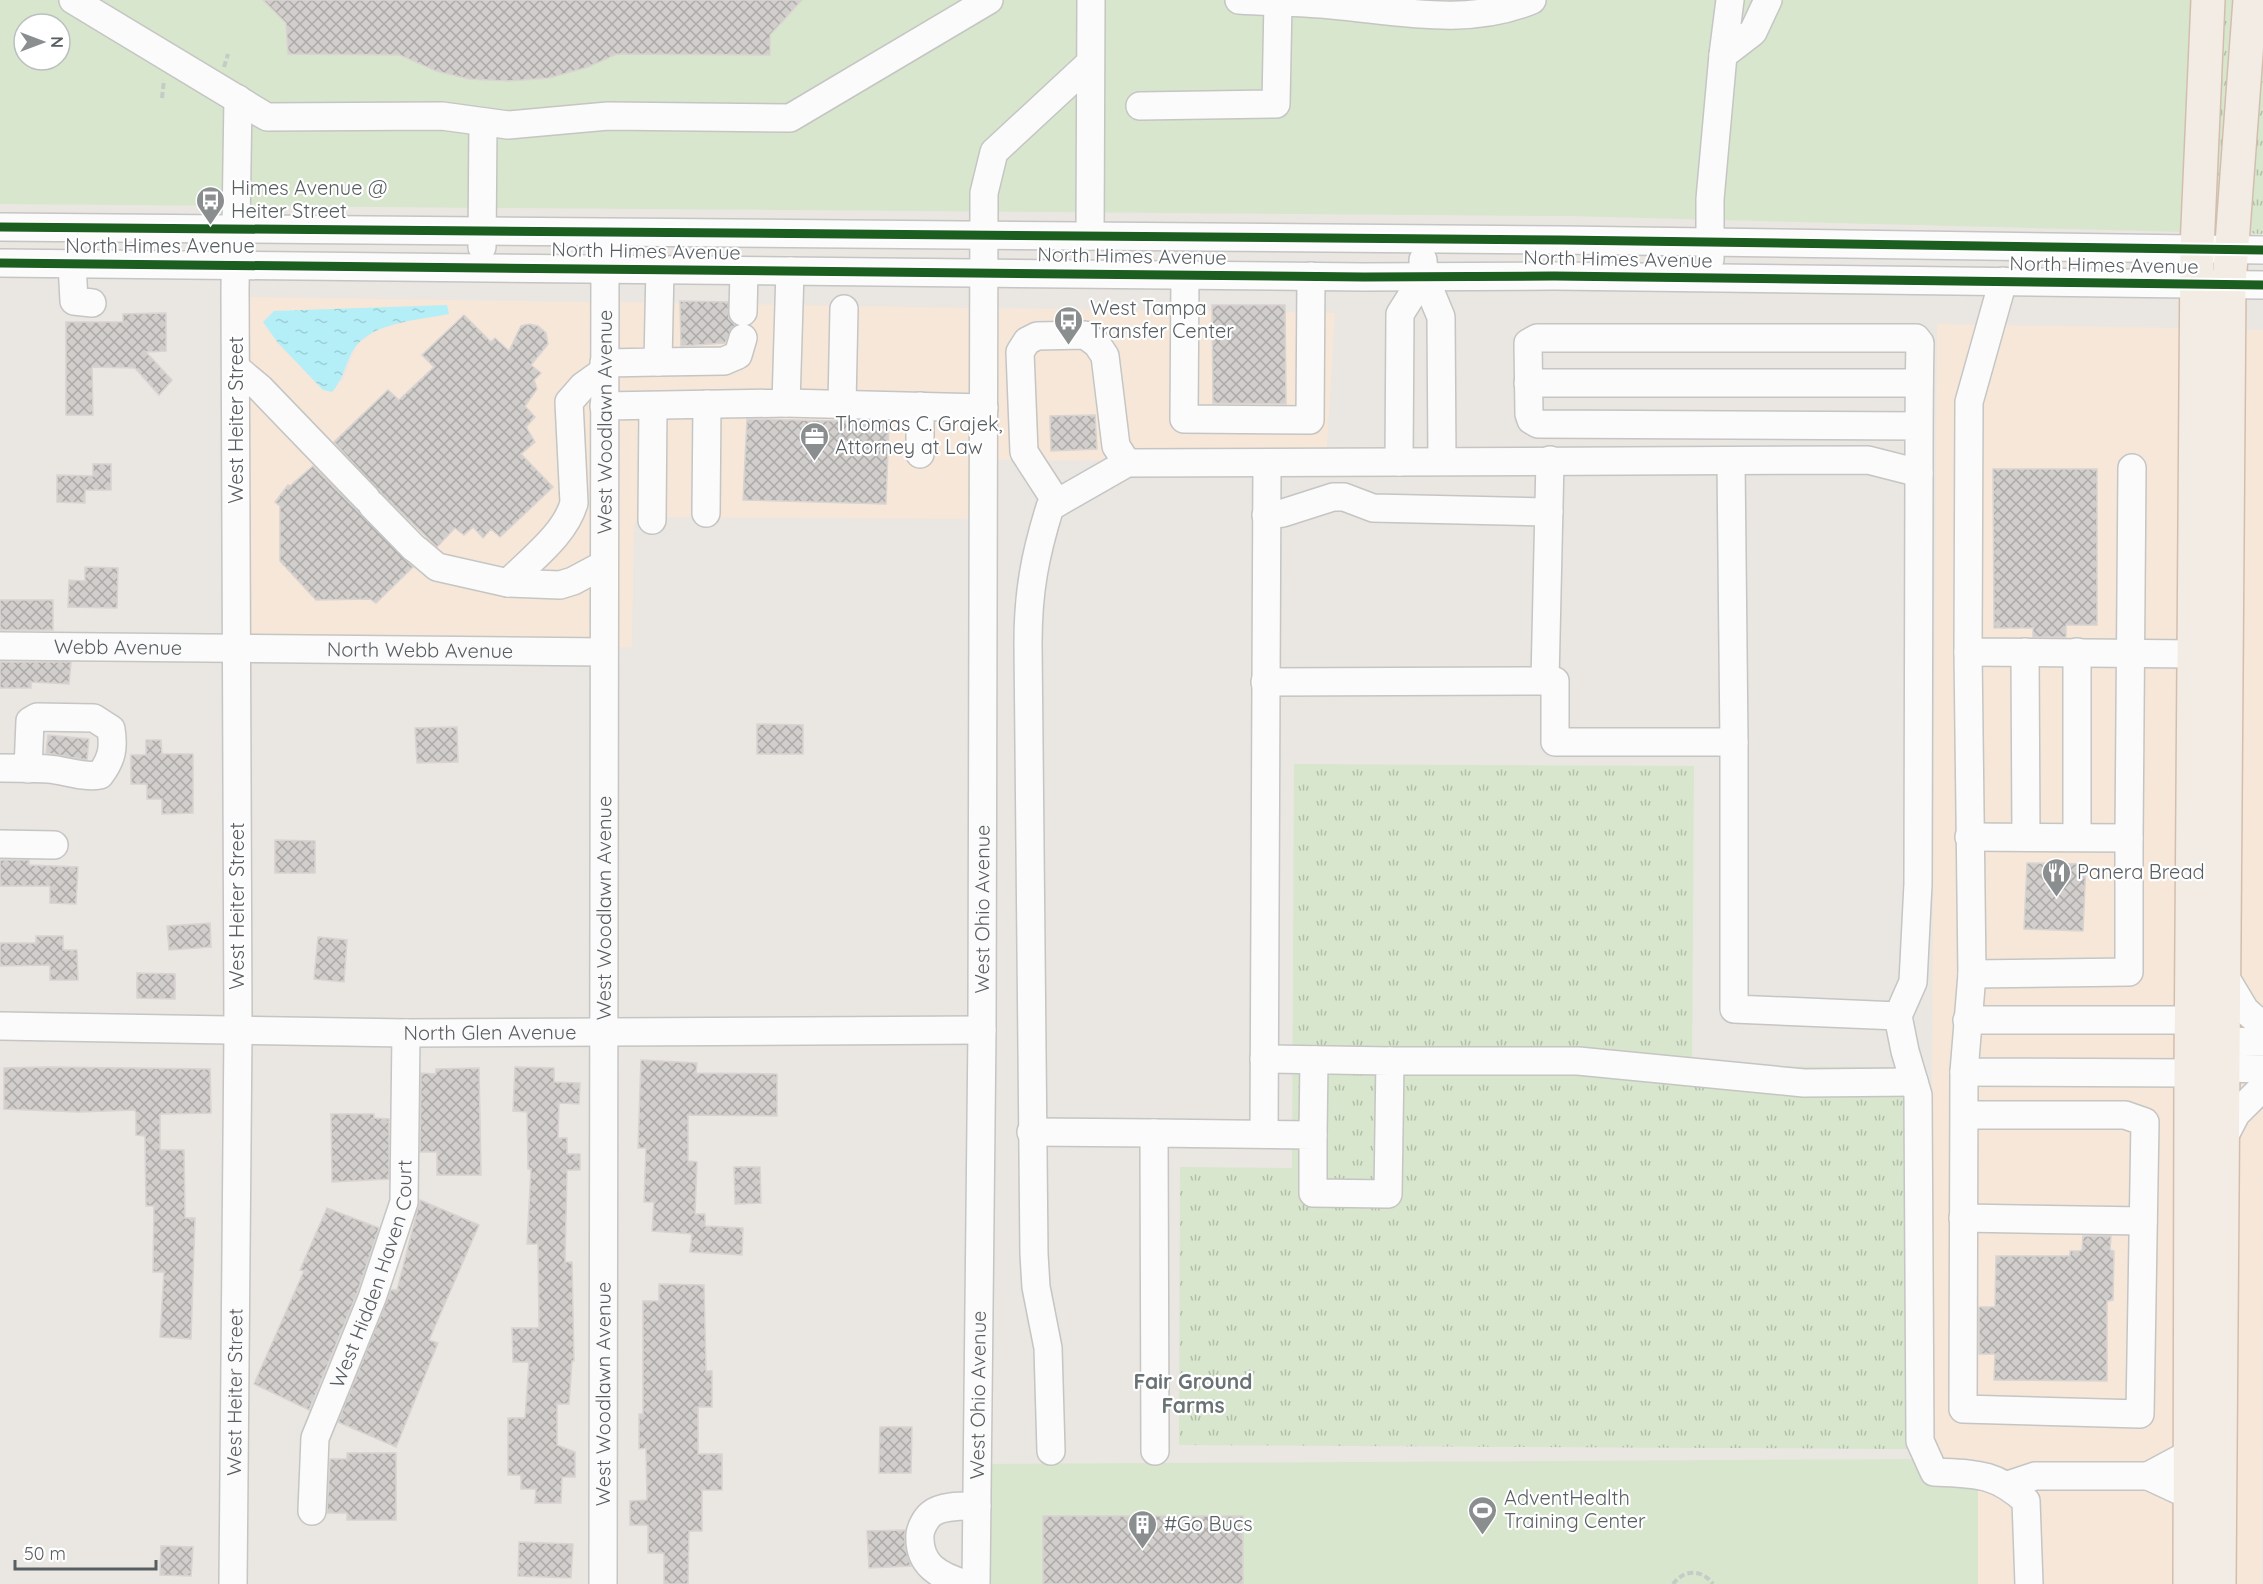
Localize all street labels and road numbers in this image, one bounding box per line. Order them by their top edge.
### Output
street label: North Himes Avenue [65,233,255,258]
street label: North Himes Avenue [551,236,741,265]
street label: North Himes Avenue [1037,241,1227,270]
street label: North Himes Avenue [1523,244,1713,273]
street label: North Himes Avenue [2009,250,2199,279]
street label: West Woodlawn Avenue [592,310,617,534]
street label: West Heiter Street [223,336,248,504]
street label: Webb Avenue [54,634,182,660]
street label: North Webb Avenue [327,636,513,663]
street label: West Woodlawn Avenue [591,796,616,1020]
street label: West Heiter Street [224,822,249,990]
street label: West Ohio Avenue [969,825,994,994]
street label: North Glen Avenue [403,1019,577,1045]
street label: West Hidden Haven Court [324,1159,417,1391]
street label: West Woodlawn Avenue [590,1282,615,1506]
street label: West Heiter Street [221,1308,247,1476]
street label: West Ohio Avenue [964,1310,991,1480]

